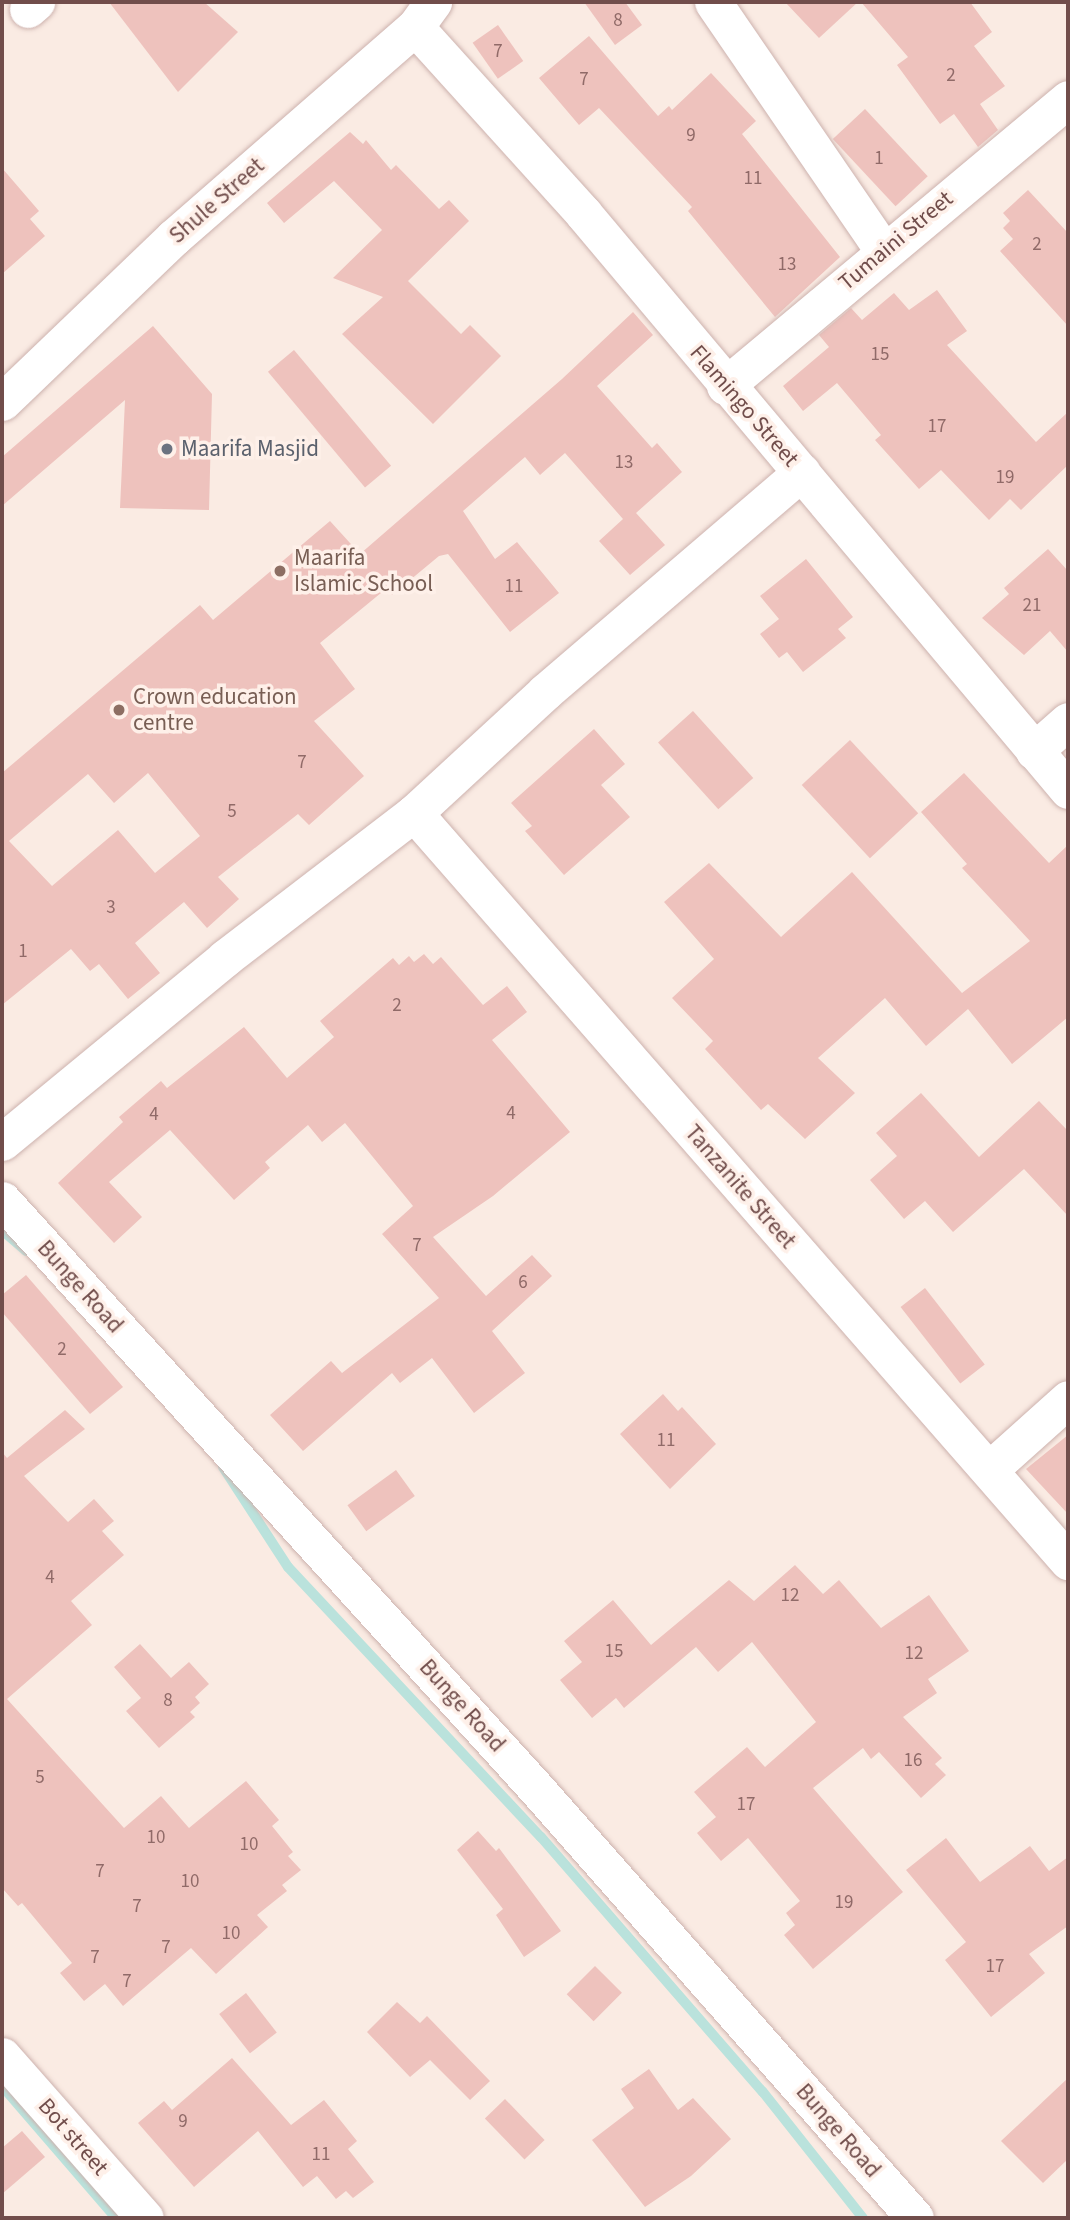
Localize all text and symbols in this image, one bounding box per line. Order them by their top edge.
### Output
house number: 8 [613,10,623,32]
house number: 7 [493,41,503,63]
house number: 2 [946,65,956,87]
house number: 7 [579,69,589,91]
house number: 9 [686,125,696,147]
house number: 1 [874,148,884,170]
street label: Shule Street [164,152,270,250]
house number: 11 [744,168,762,190]
street label: Tumaini Street [833,185,959,297]
house number: 2 [1032,234,1042,256]
house number: 13 [778,254,796,276]
street label: Flamingo Street [684,340,804,472]
house number: 15 [871,344,889,366]
house number: 17 [928,416,946,438]
place label: Maarifa Masjid [181,435,319,463]
marker: Maarifa Masjid [159,441,175,457]
house number: 13 [615,452,633,474]
house number: 19 [996,467,1014,489]
place label: Maarifa Islamic School [294,544,433,598]
marker: Maarifa Islamic School [272,563,288,579]
house number: 11 [505,576,523,598]
house number: 21 [1023,595,1041,617]
place label: Crown education centre [133,683,297,737]
marker: Crown education centre [111,702,127,718]
house number: 7 [297,752,307,774]
house number: 5 [227,801,237,823]
house number: 3 [106,897,116,919]
house number: 1 [18,941,28,963]
house number: 2 [392,995,402,1017]
house number: 4 [506,1103,516,1125]
house number: 4 [149,1104,159,1126]
street label: Tanzanite Street [679,1119,801,1255]
street label: Bunge Road [31,1235,129,1339]
house number: 7 [412,1235,422,1257]
house number: 6 [518,1272,528,1294]
house number: 2 [57,1339,67,1361]
house number: 11 [657,1430,675,1452]
house number: 4 [45,1567,55,1589]
house number: 12 [781,1585,799,1607]
house number: 15 [605,1641,623,1663]
house number: 12 [905,1643,923,1665]
street label: Bunge Road [413,1654,511,1758]
house number: 8 [163,1690,173,1712]
house number: 16 [904,1750,922,1772]
house number: 5 [35,1767,45,1789]
house number: 17 [737,1794,755,1816]
house number: 10 [147,1827,165,1849]
house number: 10 [240,1834,258,1856]
house number: 7 [95,1861,105,1883]
house number: 10 [181,1871,199,1893]
house number: 19 [835,1892,853,1914]
house number: 7 [132,1896,142,1918]
house number: 10 [222,1923,240,1945]
house number: 7 [161,1937,171,1959]
house number: 7 [90,1947,100,1969]
house number: 17 [986,1956,1004,1978]
house number: 7 [122,1971,132,1993]
street label: Bunge Road [790,2078,886,2184]
street label: Bot street [32,2093,114,2181]
house number: 9 [178,2111,188,2133]
house number: 11 [312,2144,330,2166]

